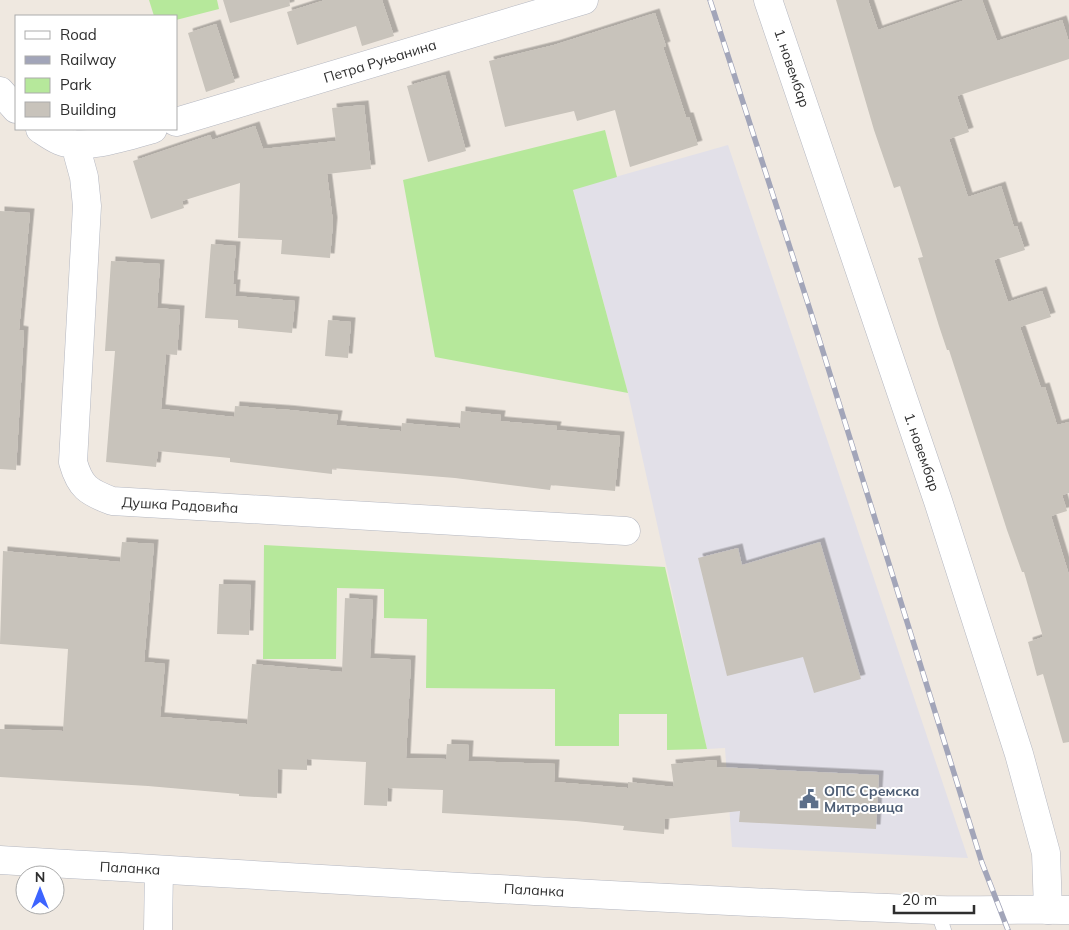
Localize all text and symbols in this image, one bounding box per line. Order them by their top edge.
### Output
legend [15,15,178,130]
text: Road [60,25,97,44]
street label: 1. новембар [770,26,814,110]
street label: Петра Руњанина [321,35,439,87]
text: Railway [60,50,116,69]
text: Park [60,75,92,94]
text: Building [60,100,116,119]
street label: 1. новембар [900,410,944,494]
street label: Душка Радовића [121,493,239,517]
place label: ОПС Сремска Митровица [824,782,919,816]
public building icon: ОПС Сремска Митровица [798,788,820,810]
street label: Паланка [99,857,161,879]
north arrow [15,865,65,915]
text: N [35,868,45,886]
street label: Паланка [503,879,565,901]
scale bar [894,882,974,914]
text: 20 m [902,890,937,909]

